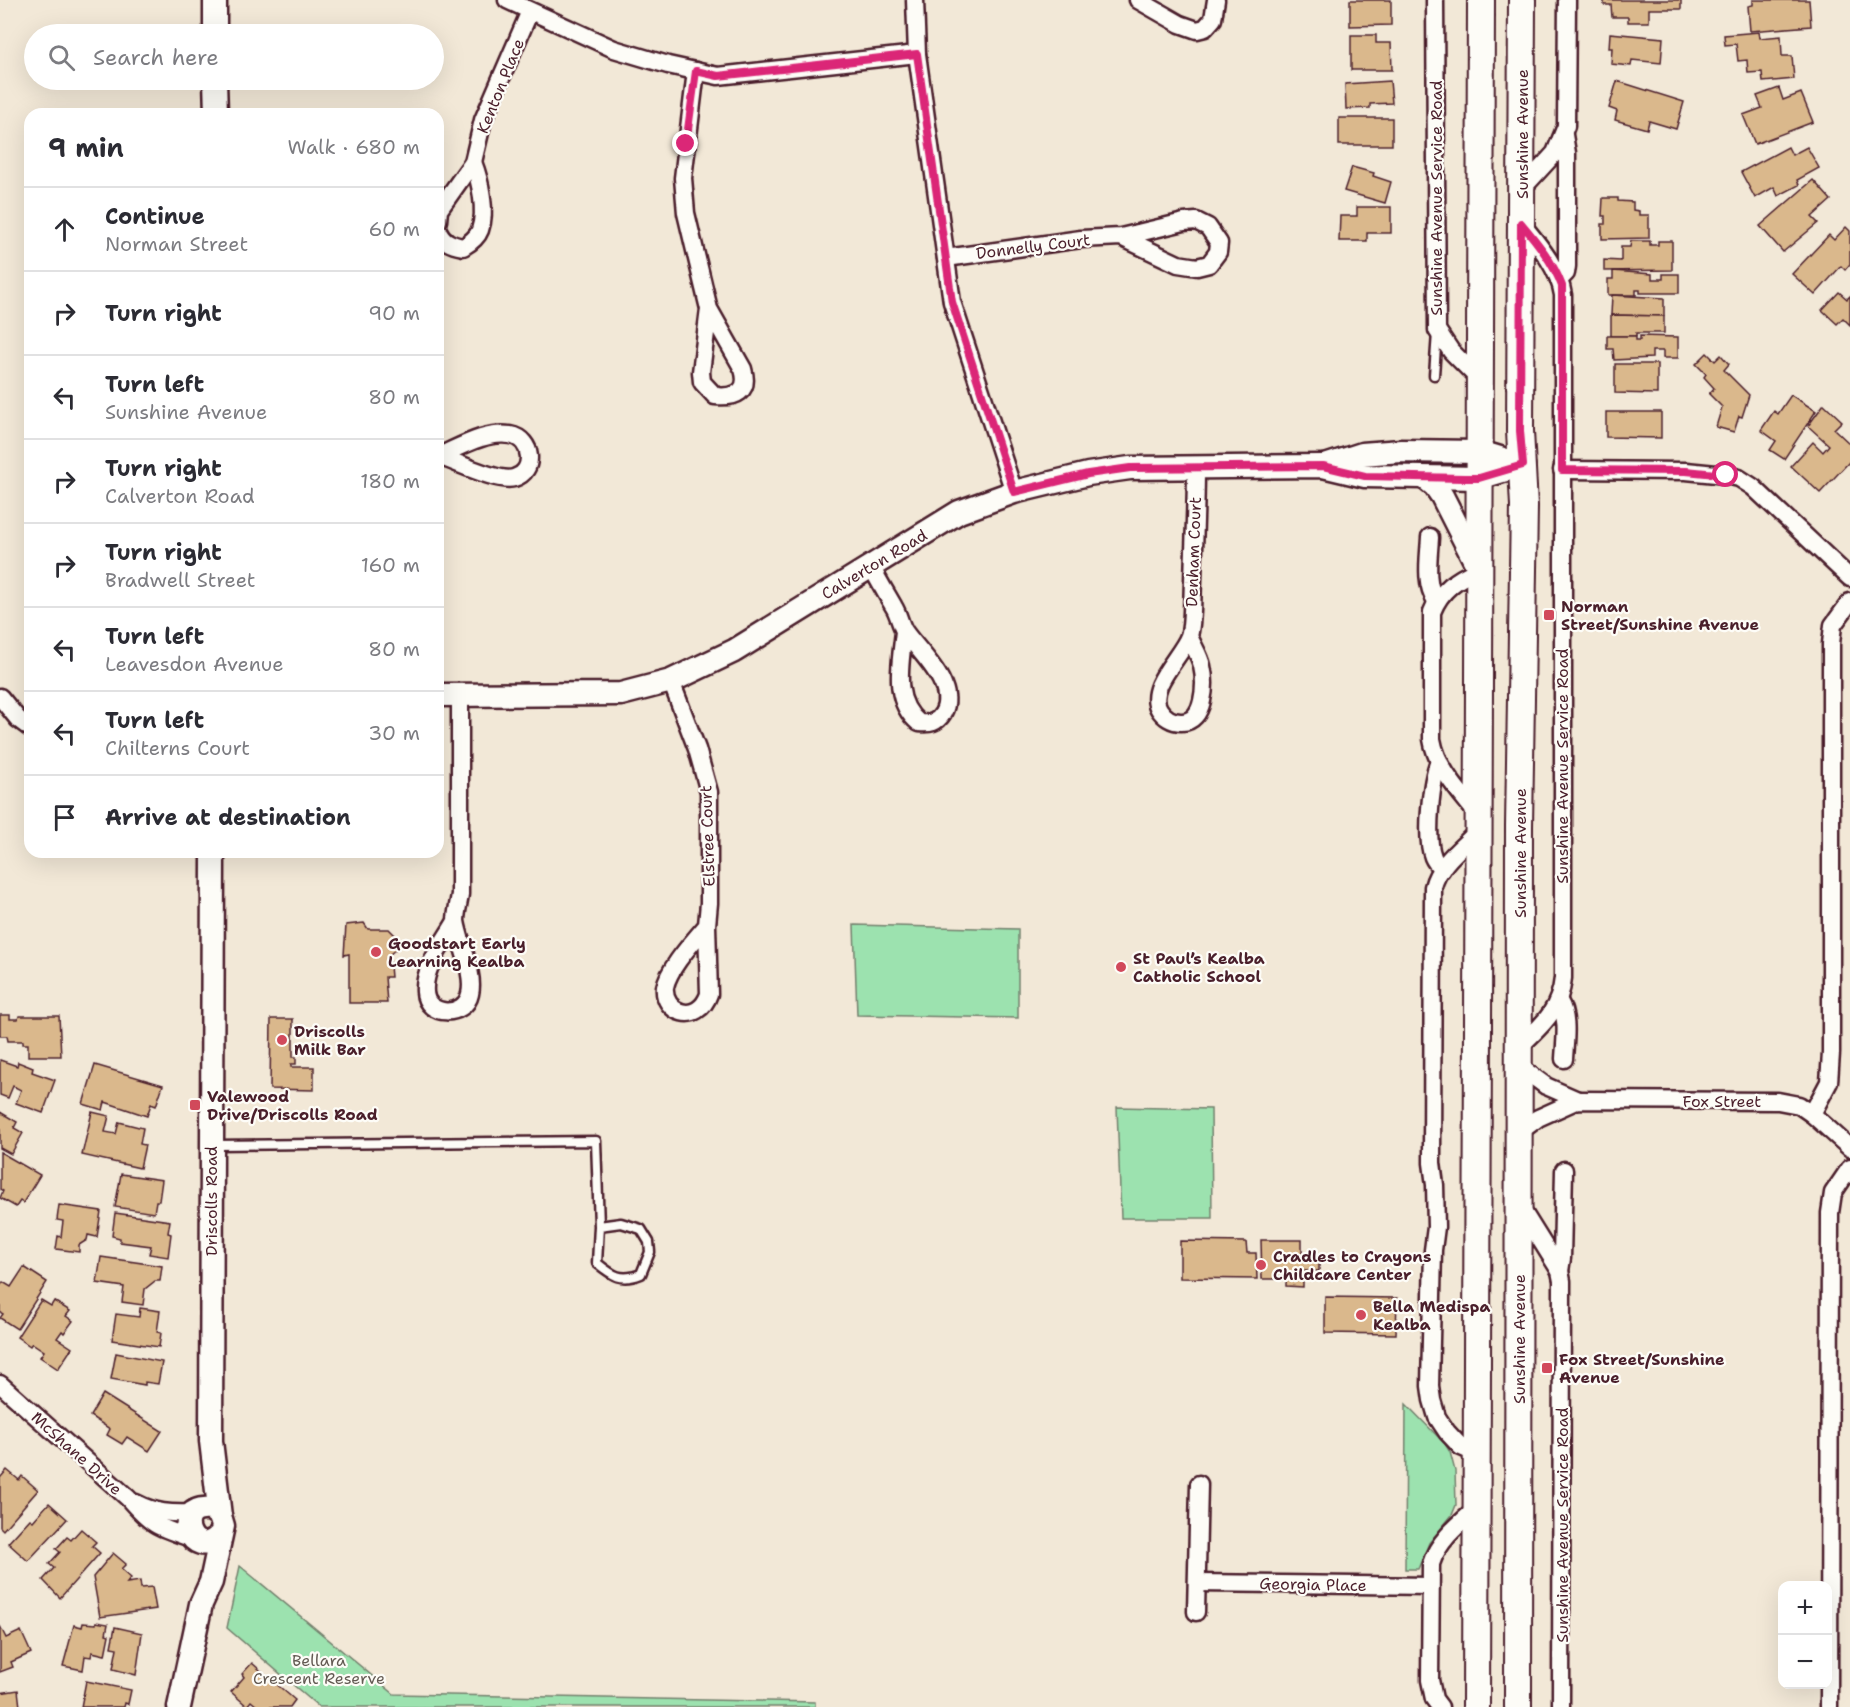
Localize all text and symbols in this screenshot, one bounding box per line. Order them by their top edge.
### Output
search box [24,24,444,90]
street label: Kenton Place [472,36,529,137]
icon: search [45,41,78,74]
text: Search here [93,43,219,72]
street label: Sunshine Avenue [1512,69,1533,199]
street label: Sunshine Avenue Service Road [1426,80,1447,316]
text: 9 min [48,130,124,165]
route end [672,130,698,156]
text: Walk · 680 m [288,134,420,160]
text: Continue [105,202,205,231]
icon: ahead [48,213,81,246]
text: 60 m [368,216,420,242]
street label: Donnelly Court [975,229,1091,264]
text: Norman Street [105,231,248,257]
icon: right [48,297,81,330]
text: Turn right [105,299,222,328]
text: 90 m [368,300,420,326]
text: Turn left [105,370,204,399]
icon: left [48,381,81,414]
text: 80 m [368,384,420,410]
text: Sunshine Avenue [105,399,267,425]
text: Turn right [105,454,222,483]
route start [1712,461,1738,487]
icon: right [48,465,81,498]
text: 180 m [360,468,420,494]
text: Calverton Road [105,483,255,509]
street label: Denham Court [1181,497,1206,608]
street label: Calverton Road [818,525,931,604]
text: Turn right [105,538,222,567]
icon: right [48,549,81,582]
text: 160 m [361,552,420,578]
text: Bradwell Street [105,567,256,593]
place label: Norman Street/Sunshine Avenue [1561,596,1759,635]
marker: Norman Street/Sunshine Avenue [1542,608,1556,622]
text: Turn left [105,622,204,651]
icon: left [48,633,81,666]
text: 80 m [368,636,420,662]
street label: Sunshine Avenue Service Road [1552,648,1573,884]
text: Leavesdon Avenue [105,651,283,677]
text: Turn left [105,706,204,735]
icon: left [48,717,81,750]
text: 30 m [368,720,420,746]
text: Chilterns Court [105,735,250,761]
street label: Elstree Court [695,785,720,887]
street label: Sunshine Avenue [1510,788,1531,918]
icon: arrive [48,801,81,834]
text: Arrive at destination [105,803,351,832]
place label: Goodstart Early Learning Kealba [388,933,526,972]
marker: Goodstart Early Learning Kealba [369,945,383,959]
place label: St Paul’s Kealba Catholic School [1133,948,1265,987]
marker: St Paul’s Kealba Catholic School [1114,960,1128,974]
place label: Driscolls Milk Bar [294,1021,366,1060]
marker: Driscolls Milk Bar [275,1033,289,1047]
place label: Valewood Drive/Driscolls Road [207,1086,378,1125]
street label: Fox Street [1683,1091,1761,1112]
marker: Valewood Drive/Driscolls Road [188,1098,202,1112]
street label: Driscolls Road [201,1146,222,1256]
place label: Cradles to Crayons Childcare Center [1273,1246,1431,1285]
marker: Cradles to Crayons Childcare Center [1254,1258,1268,1272]
street label: Sunshine Avenue [1509,1274,1530,1404]
place label: Bella Medispa Kealba [1373,1296,1490,1335]
marker: Bella Medispa Kealba [1354,1308,1368,1322]
place label: Fox Street/Sunshine Avenue [1559,1349,1725,1388]
marker: Fox Street/Sunshine Avenue [1540,1361,1554,1375]
street label: McShane Drive [27,1407,127,1500]
street label: Sunshine Avenue Service Road [1552,1407,1573,1643]
street label: Georgia Place [1259,1573,1367,1596]
map controls [1778,1581,1832,1689]
button: + [1778,1581,1832,1635]
button: − [1778,1635,1832,1689]
park label: Bellara Crescent Reserve [253,1650,385,1689]

